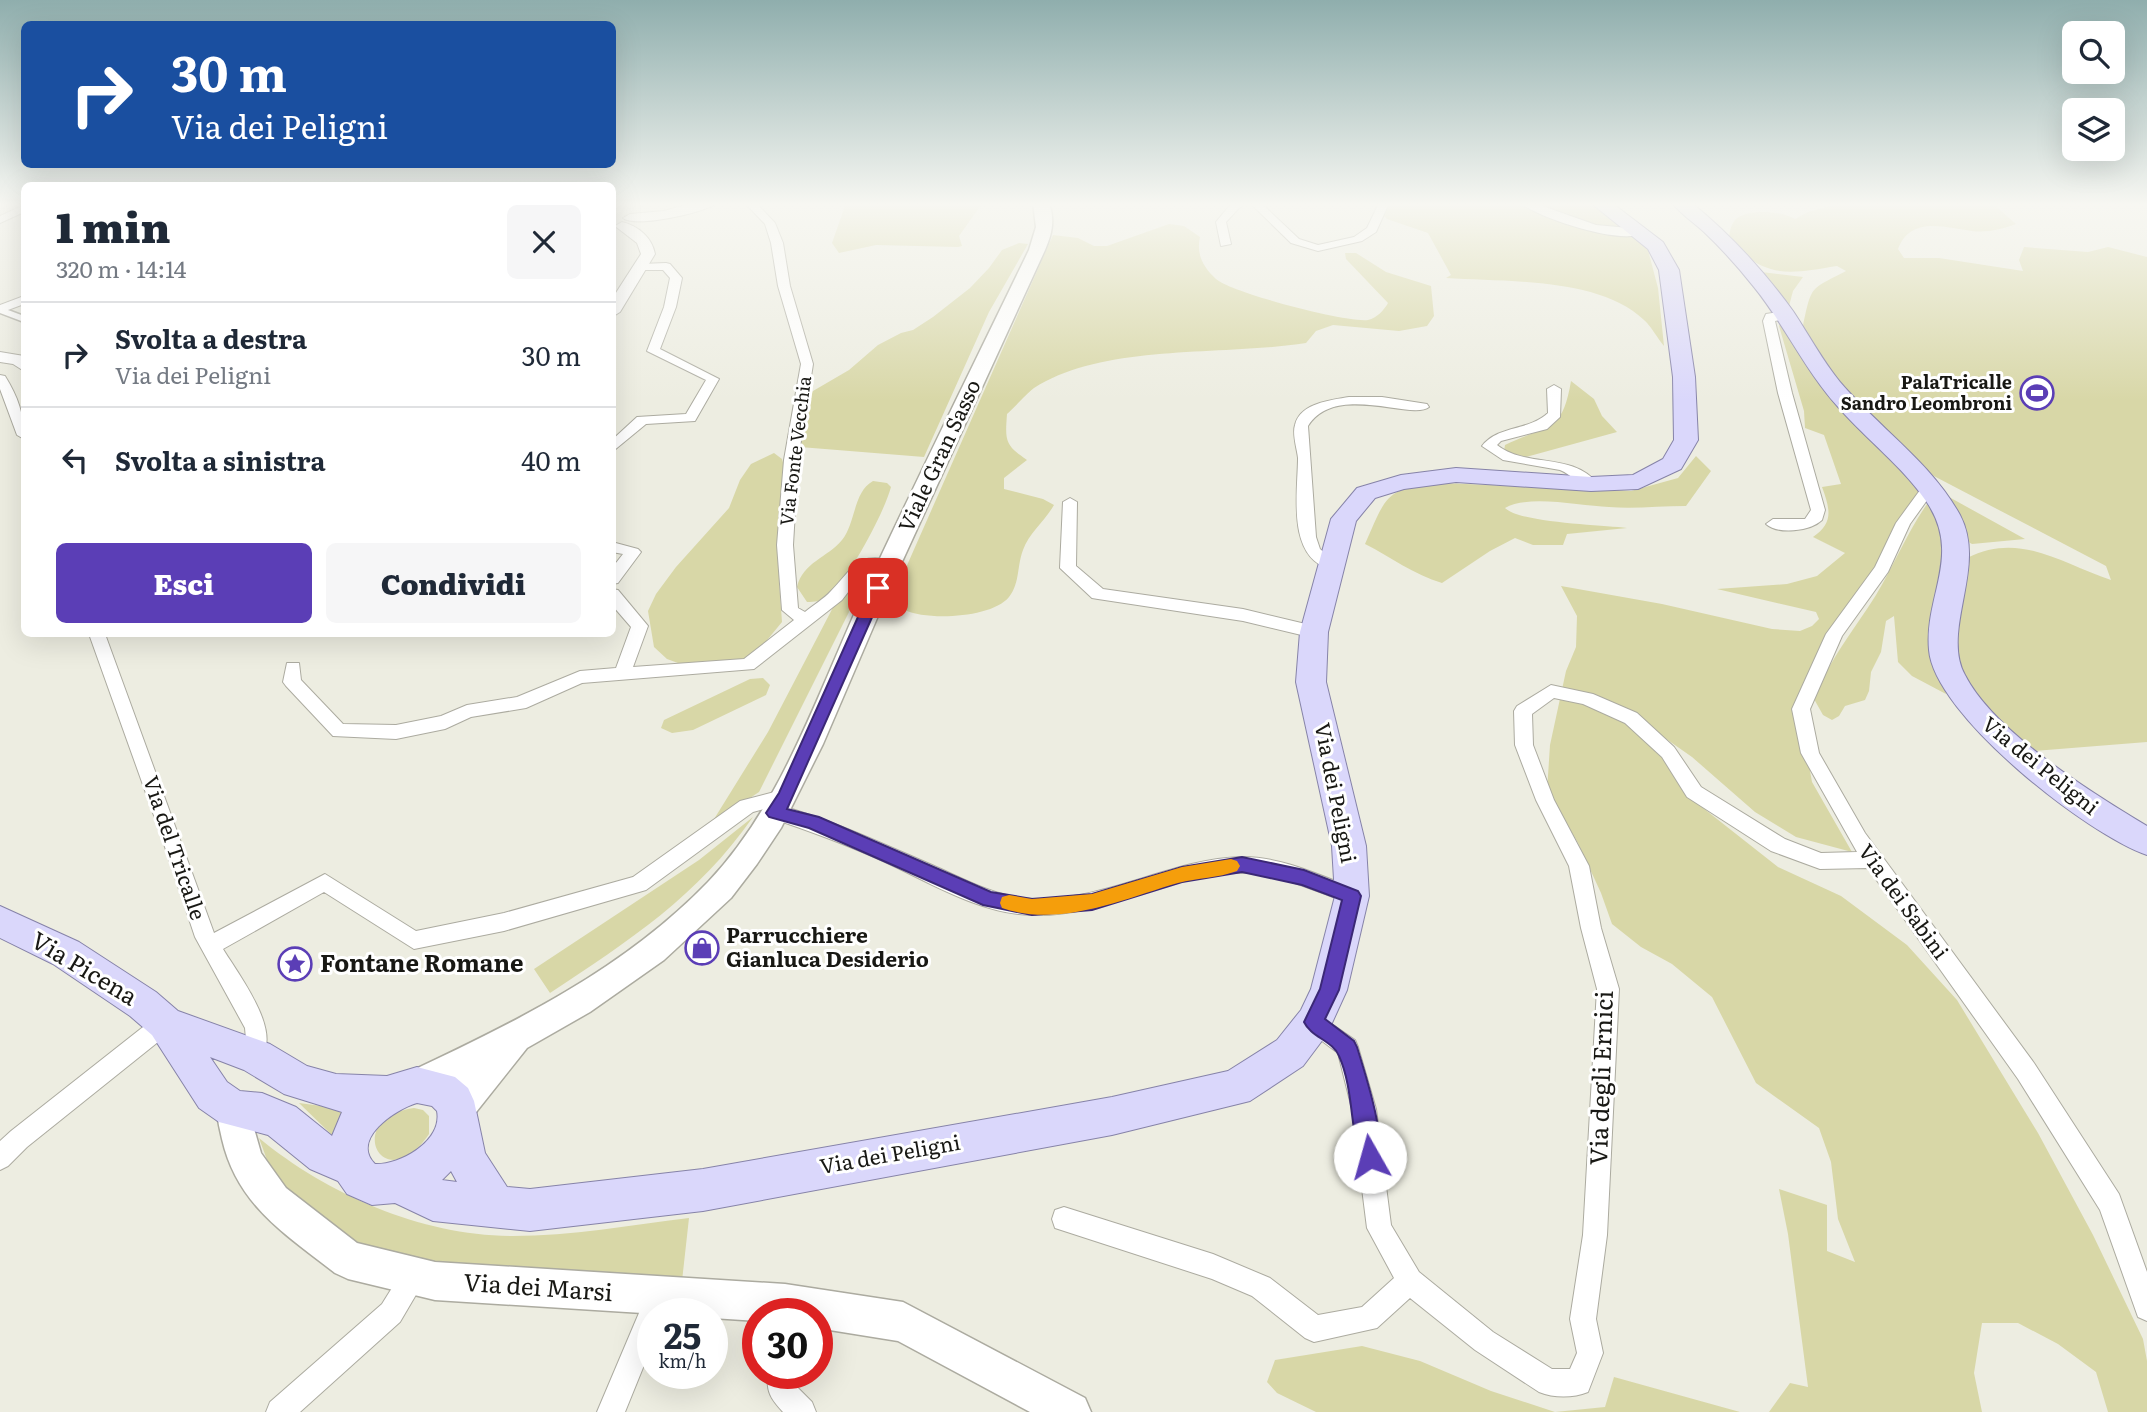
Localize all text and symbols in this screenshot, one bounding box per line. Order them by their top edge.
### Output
map controls [2062,21,2125,161]
button: search [2062,21,2125,84]
text: 30 m [171,34,287,107]
icon: right [56,49,147,140]
button: layers [2062,98,2125,161]
text: Via dei Peligni [171,101,388,149]
text: 1 min [56,194,171,256]
button: close [507,205,581,279]
text: 320 m · 14:14 [56,251,186,285]
text: Svolta a destra [115,318,307,357]
text: 30 m [521,335,581,374]
icon: right [56,336,94,374]
text: Via dei Peligni [115,357,271,391]
place label: PalaTricalle Sandro Leombroni [1841,368,2012,416]
street label: Via Fonte Vecchia [772,374,817,527]
street label: Viale Gran Sasso [889,374,987,536]
sports icon: PalaTricalle Sandro Leombroni [2018,374,2056,412]
text: Svolta a sinistra [115,440,326,479]
text: 40 m [521,440,581,479]
icon: left [56,441,94,479]
button: Esci [56,543,312,623]
button: Condividi [326,543,581,623]
pin [848,558,908,618]
icon: arrive [859,569,897,607]
street label: Via dei Peligni [1977,707,2107,821]
street label: Via dei Peligni [1309,720,1366,865]
street label: Via del Tricalle [137,771,216,924]
street label: Via dei Sabini [1852,836,1958,965]
place label: Parrucchiere Gianluca Desiderio [726,918,929,973]
street label: Via Picena [26,921,145,1012]
shop icon: Parrucchiere Gianluca Desiderio [683,929,721,967]
place label: Fontane Romane [320,944,524,979]
place icon: Fontane Romane [276,945,314,983]
street label: Via degli Ernici [1579,990,1620,1166]
position arrow [1333,1120,1407,1194]
street label: Via dei Peligni [817,1125,962,1180]
street label: Via dei Marsi [462,1263,614,1308]
speed limit sign: 30 [742,1298,833,1389]
text: 25 [664,1308,701,1360]
text: km/h [659,1347,706,1374]

